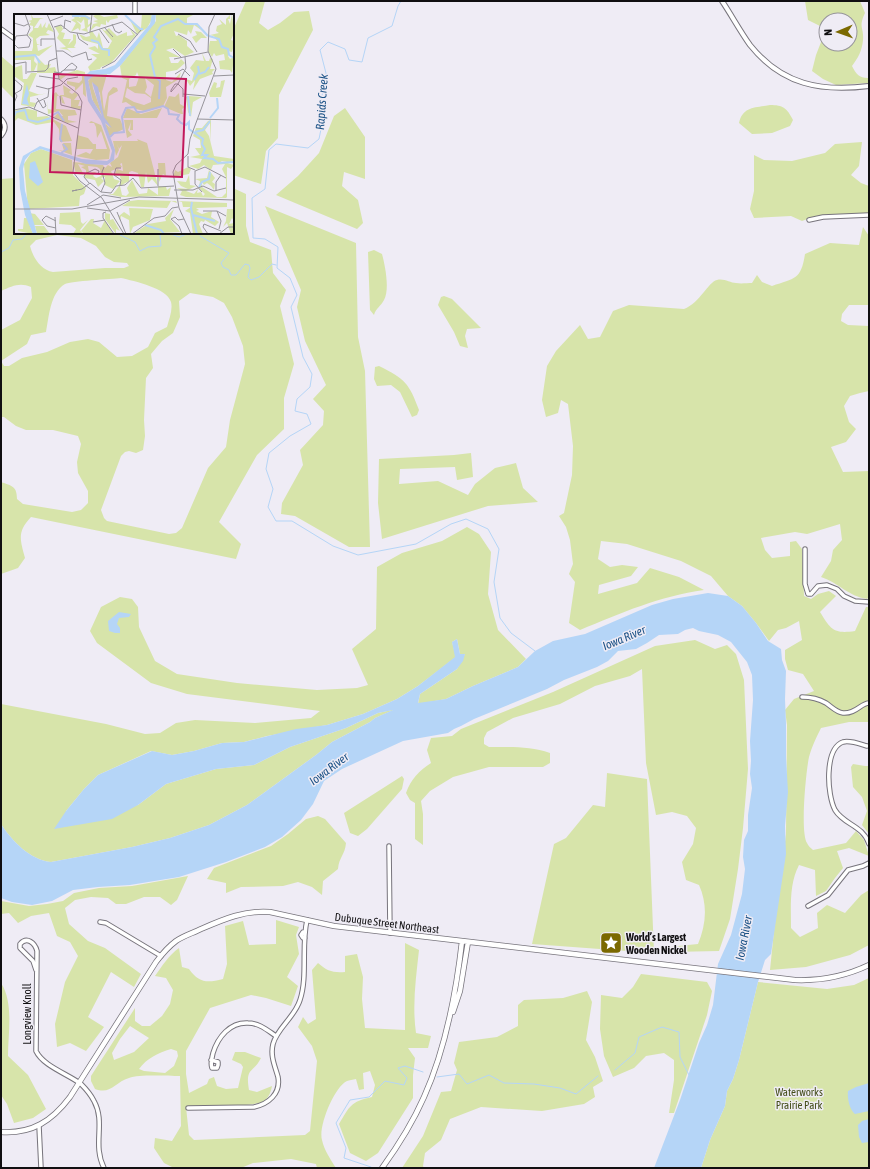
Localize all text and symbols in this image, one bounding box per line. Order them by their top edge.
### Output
north arrow [818,12,858,52]
inset map [14,14,234,234]
text: N [822,29,834,36]
water label: Rapids Creek [313,73,331,130]
water label: Iowa River [600,623,648,653]
water label: Iowa River [307,749,352,788]
street label: Dubuque Street Northeast [334,911,440,935]
water label: Iowa River [733,914,755,962]
place icon: World’s Largest Wooden Nickel [598,930,624,956]
place label: World’s Largest Wooden Nickel [625,931,688,956]
street label: Longview Knoll [21,983,33,1045]
park label: Waterworks Prairie Park [775,1086,823,1111]

